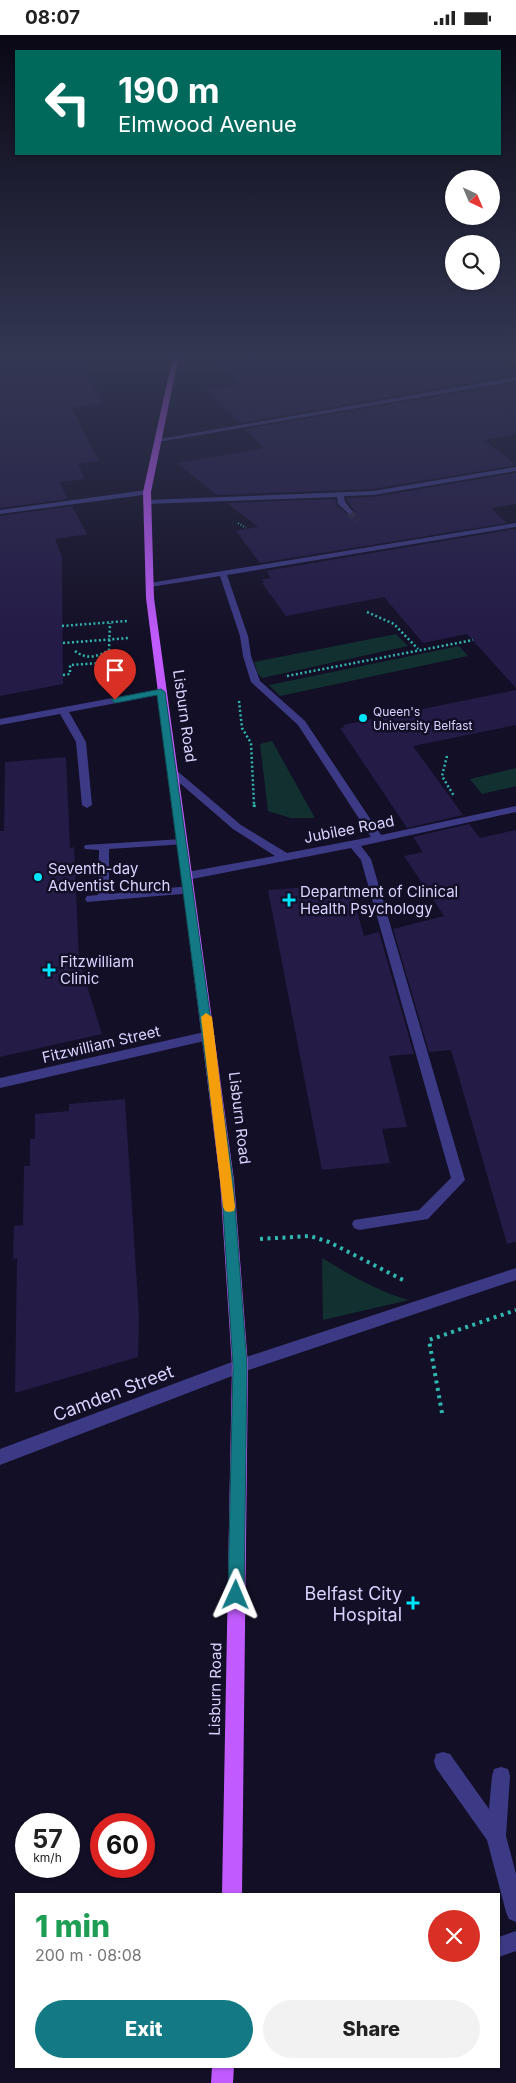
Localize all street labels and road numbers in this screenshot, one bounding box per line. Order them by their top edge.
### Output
street label: Lisburn Road [169,669,201,763]
street label: Jubilee Road [302,811,396,847]
street label: Fitzwilliam Street [40,1021,162,1067]
street label: Lisburn Road [225,1071,255,1165]
street label: Camden Street [50,1360,176,1426]
street label: Lisburn Road [205,1642,225,1736]

